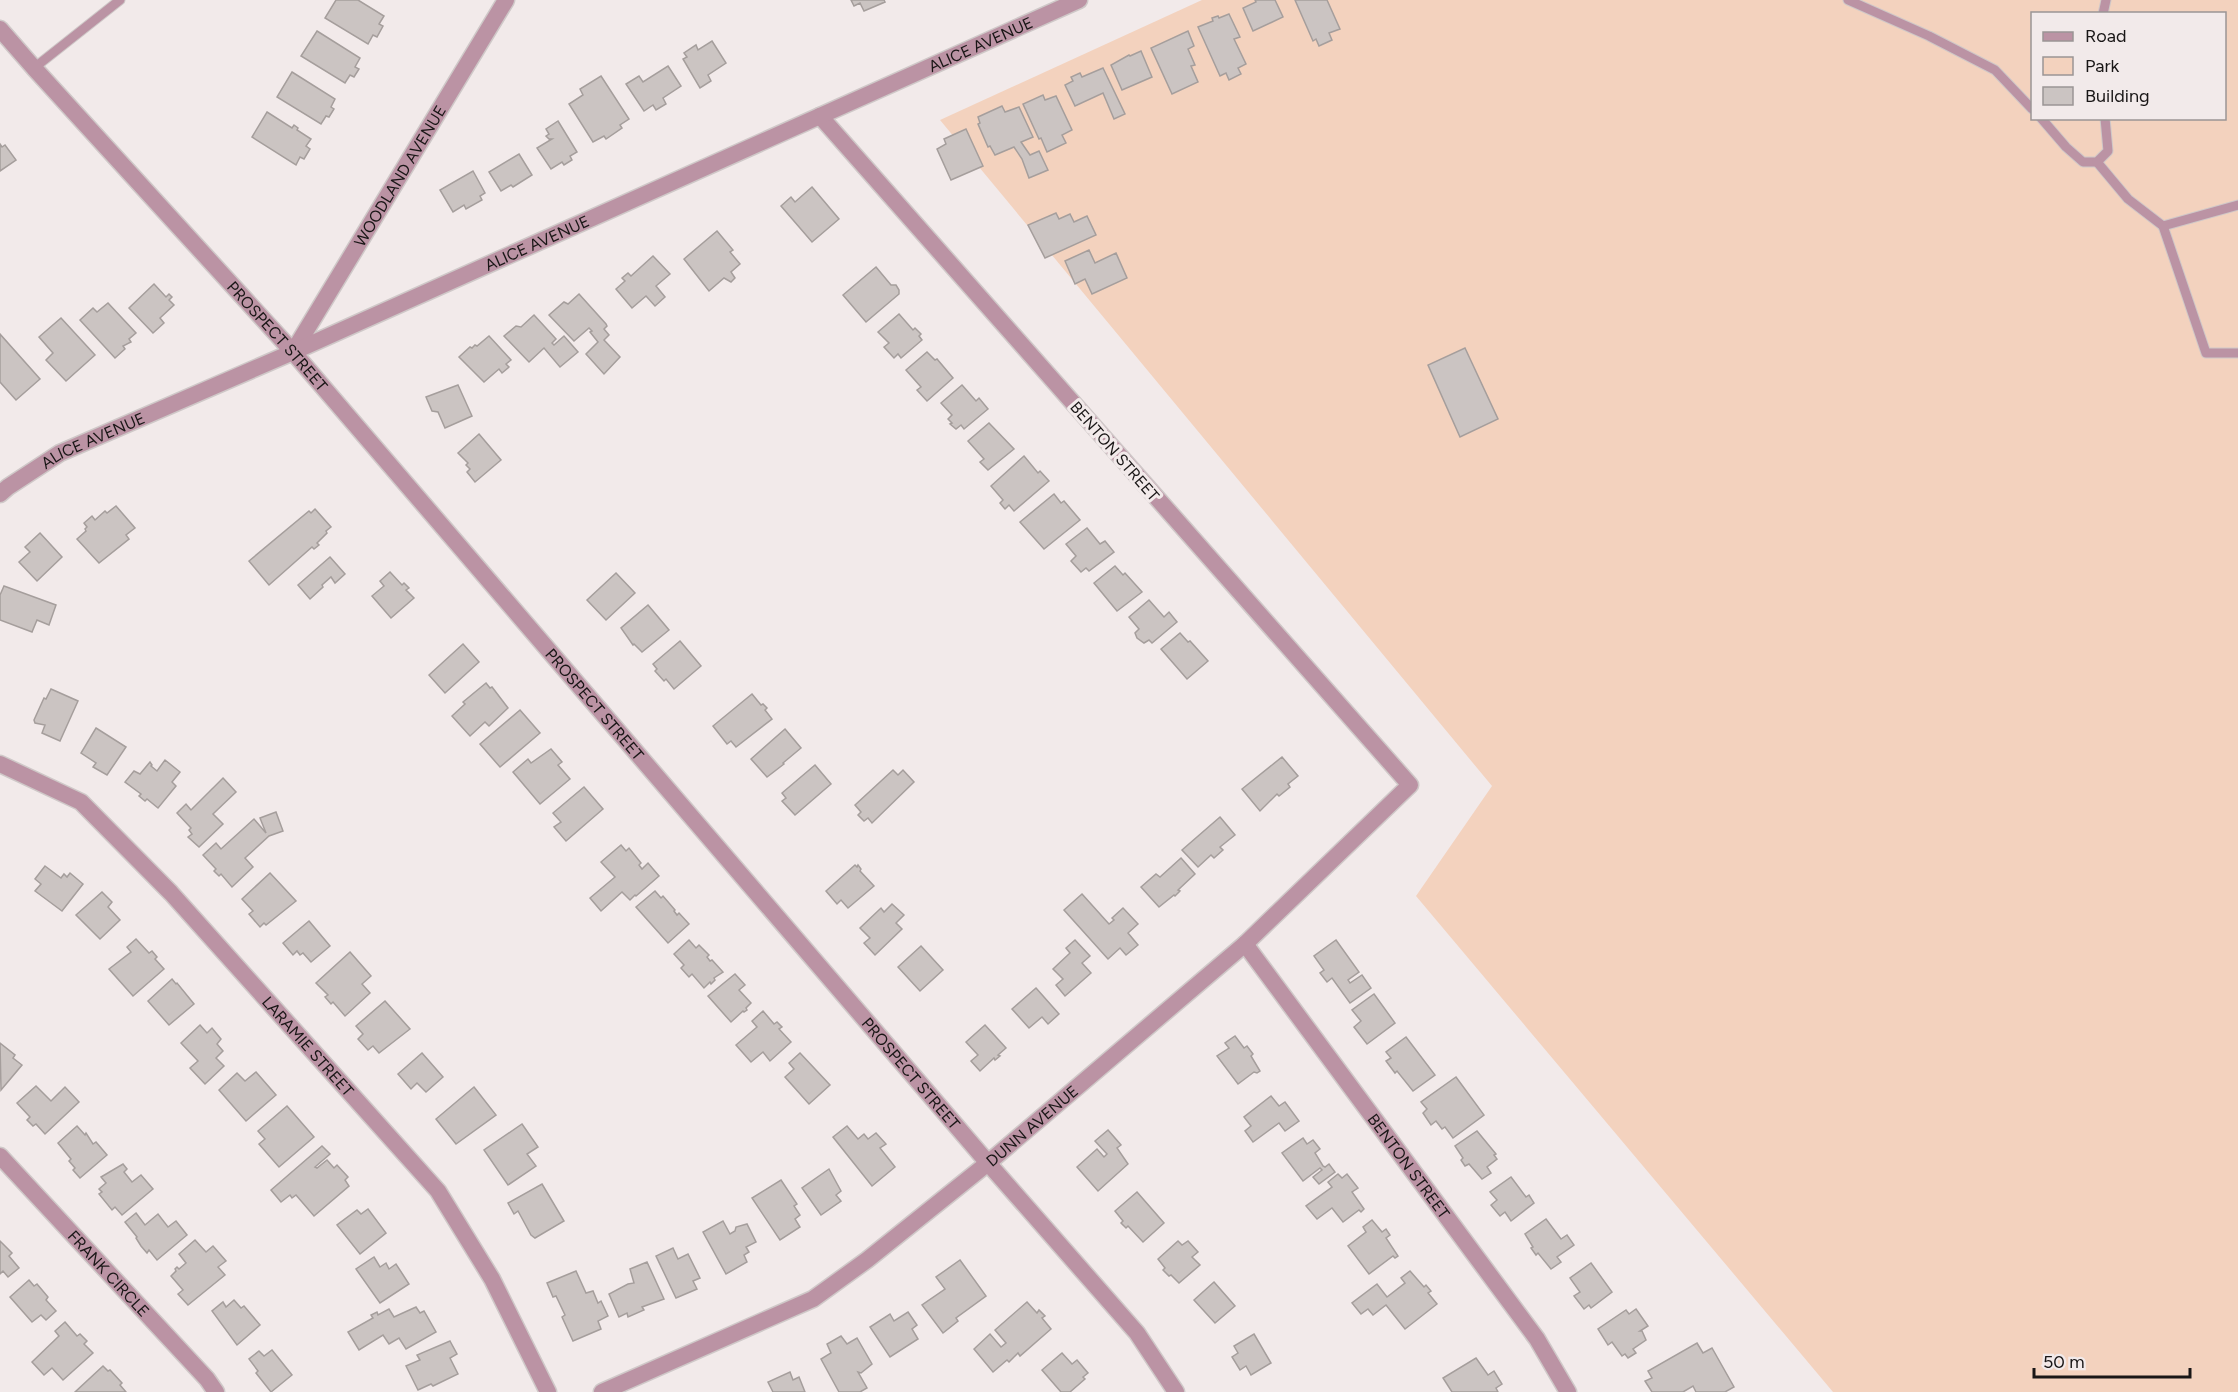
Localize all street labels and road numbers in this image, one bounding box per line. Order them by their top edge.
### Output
street label: ALICE AVENUE [926,13,1036,76]
street label: WOODLAND AVENUE [350,102,450,250]
street label: ALICE AVENUE [482,212,592,275]
street label: PROSPECT STREET [223,277,331,395]
street label: BENTON STREET [1066,398,1163,505]
street label: ALICE AVENUE [38,408,148,473]
street label: PROSPECT STREET [541,645,648,764]
street label: LARAMIE STREET [258,992,358,1101]
street label: PROSPECT STREET [858,1014,964,1133]
street label: DUNN AVENUE [982,1081,1082,1170]
street label: BENTON STREET [1364,1110,1454,1223]
street label: FRANK CIRCLE [64,1226,153,1321]

